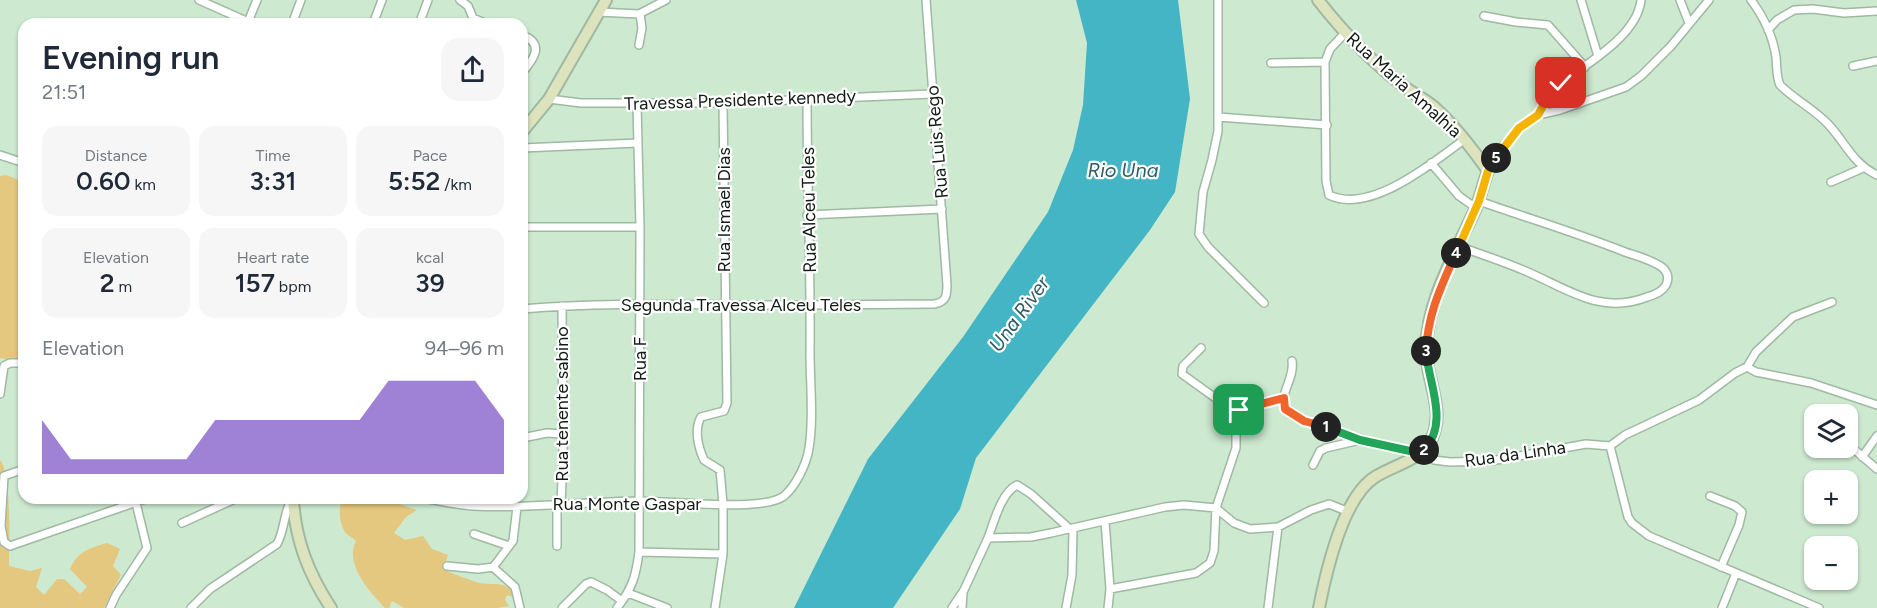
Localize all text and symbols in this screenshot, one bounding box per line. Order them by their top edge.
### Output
street label: Rua Maria Amalhia [1342,28,1466,142]
text: Evening run [42,38,219,77]
button: share [441,38,504,101]
pin [1535,57,1586,108]
icon: check [1544,66,1577,99]
text: 21:51 [42,80,86,104]
street label: Travessa Presidente kennedy [624,85,857,115]
street label: Rua Luis Rego [921,85,953,199]
pin: 5 [1481,143,1511,173]
text: Distance [85,146,147,165]
text: Time [256,146,290,165]
text: Pace [413,146,447,165]
street label: Rua Ismael Dias [713,147,735,273]
street label: Rua Alceu Teles [797,147,821,273]
text: 5 [1491,148,1501,167]
water label: Rio Una [1088,158,1159,182]
text: 0.60 [76,165,131,197]
text: 3:31 [250,165,296,197]
text: 5:52 [388,165,440,197]
text: km [131,175,156,194]
text: /km [440,175,472,194]
pin: 4 [1441,238,1471,268]
text: 4 [1451,243,1461,262]
text: Elevation [83,248,149,267]
text: Heart rate [237,248,309,267]
text: kcal [416,248,444,267]
text: 2 [100,267,115,299]
text: 157 [235,267,275,299]
text: 39 [415,267,445,299]
water label: Una River [984,271,1055,356]
text: m [115,277,132,296]
text: bpm [275,277,311,296]
street label: Segunda Travessa Alceu Teles [621,294,861,316]
street label: Rua tenente sabino [551,326,573,482]
text: Elevation [42,336,124,360]
text: 94–96 m [425,336,504,360]
street label: Rua F [629,336,651,381]
pin: 3 [1411,336,1441,366]
text: 3 [1422,341,1430,360]
pin [1213,384,1264,435]
icon: arrive [1222,393,1255,426]
map controls [1804,404,1858,590]
button: layers [1804,404,1858,458]
pin: 1 [1311,412,1341,442]
text: 1 [1323,417,1329,436]
pin: 2 [1409,435,1439,465]
street label: Rua da Linha [1463,436,1567,472]
text: 2 [1419,440,1429,459]
button: + [1804,470,1858,524]
street label: Rua Monte Gaspar [553,493,701,515]
button: − [1804,536,1858,590]

